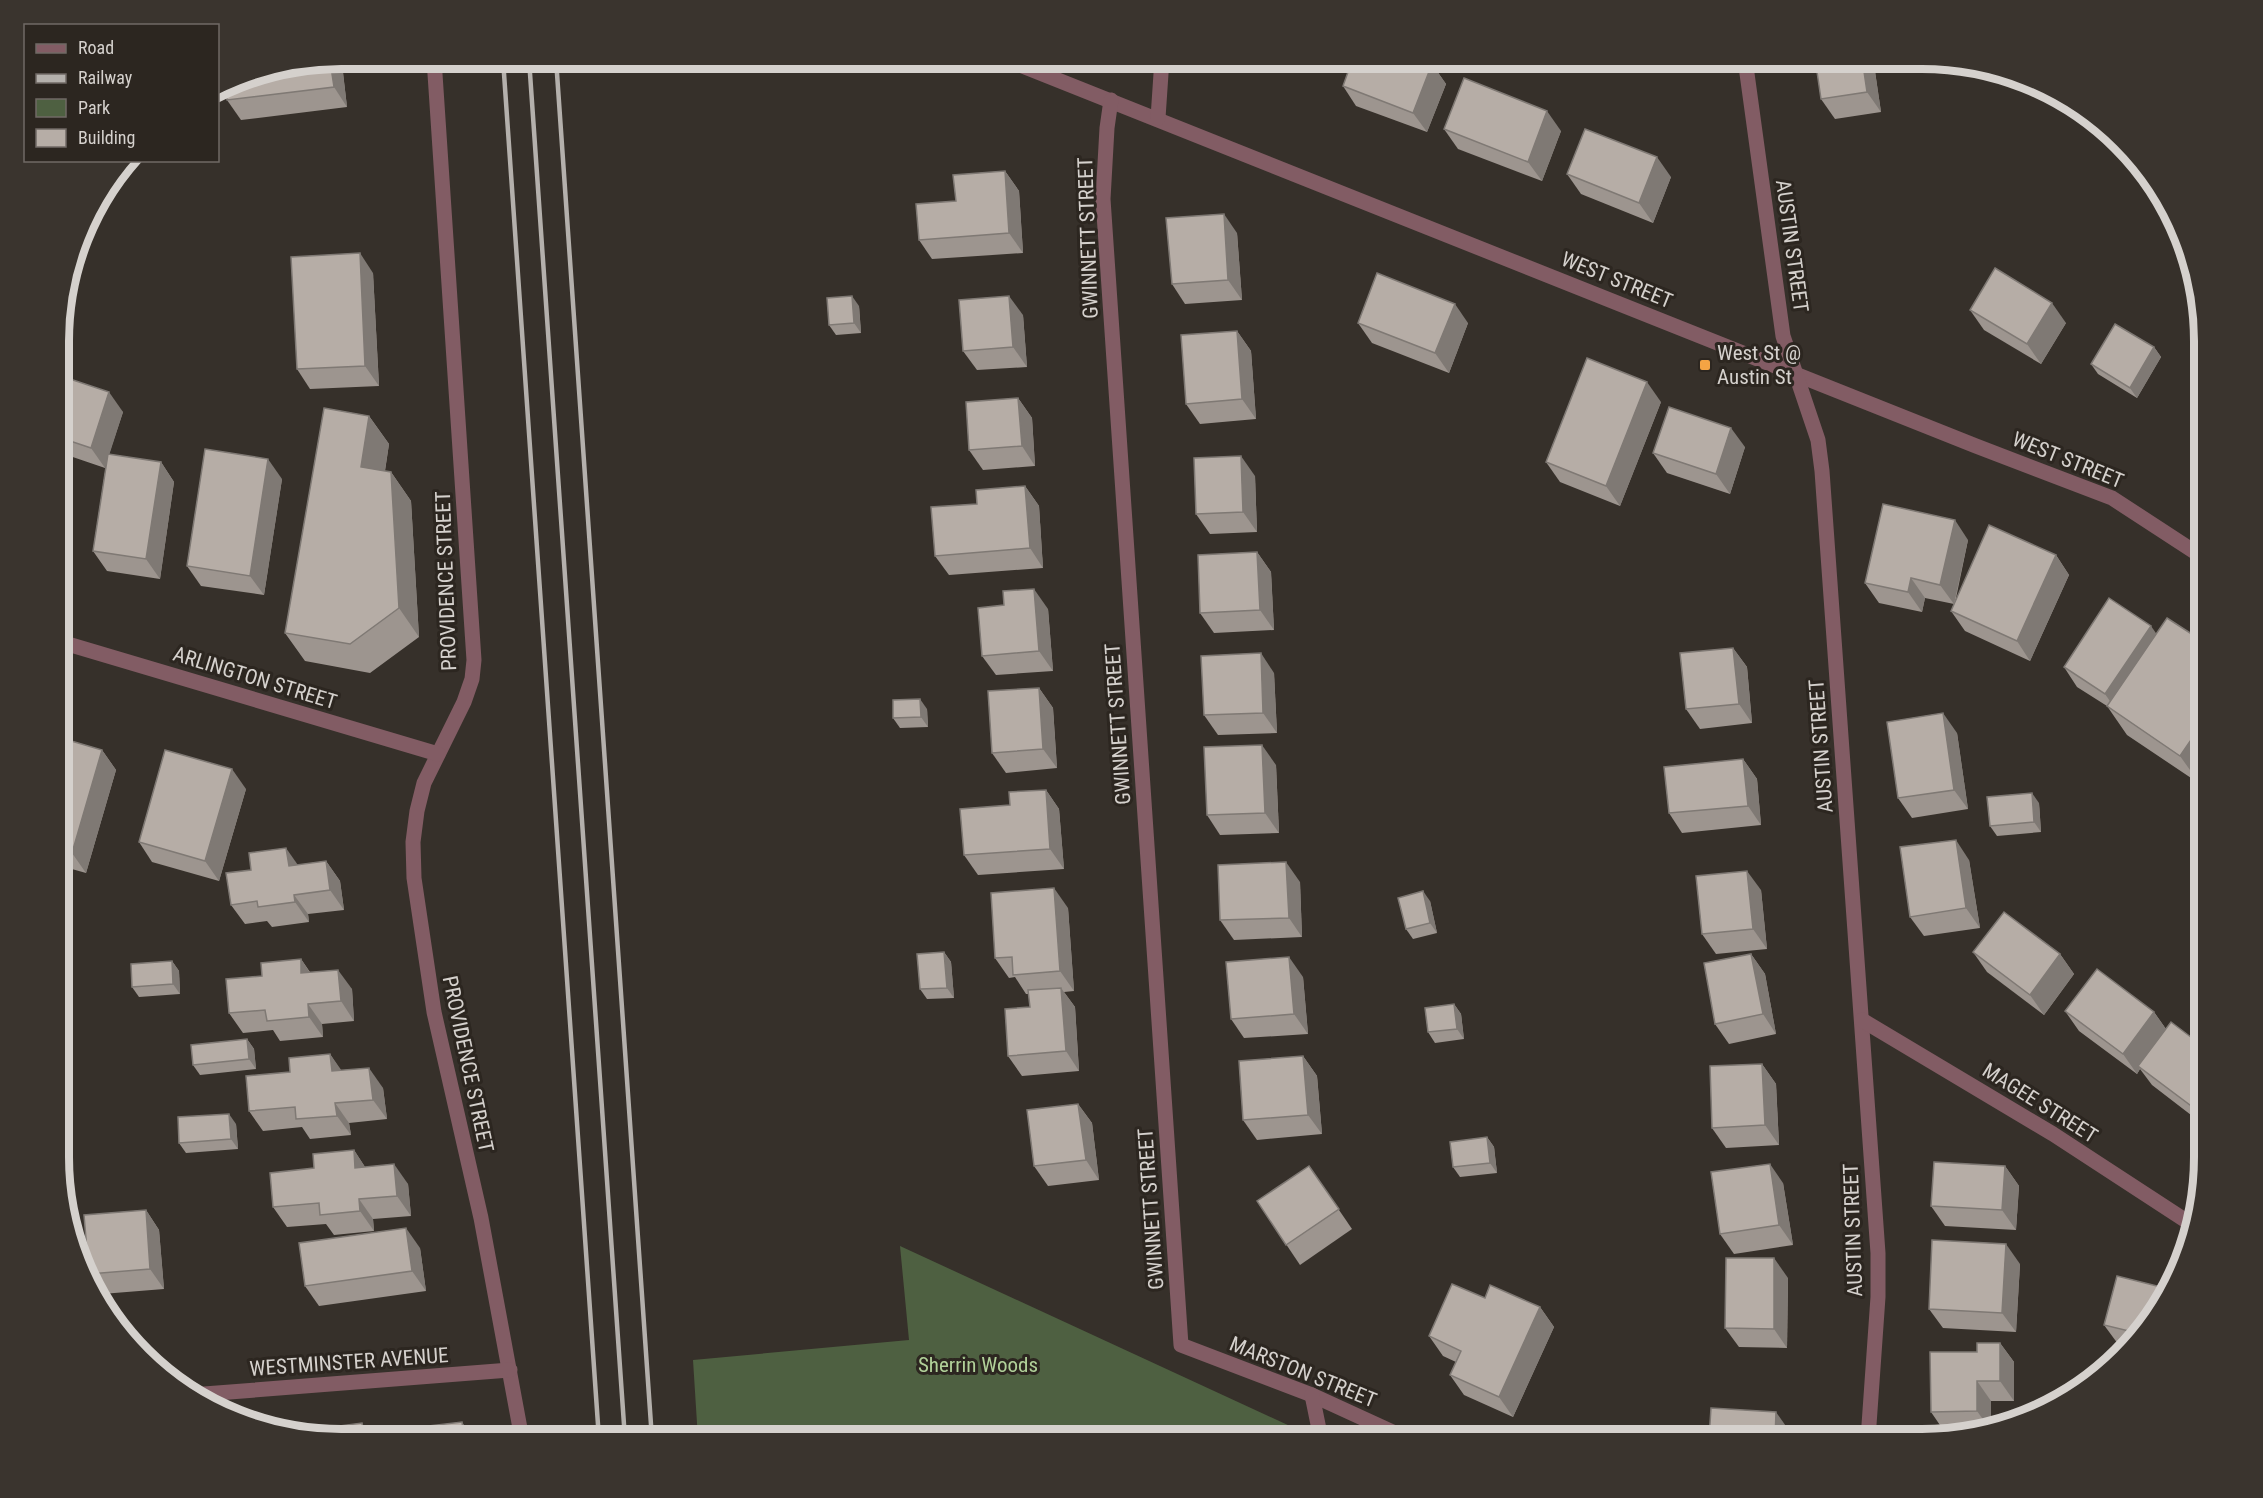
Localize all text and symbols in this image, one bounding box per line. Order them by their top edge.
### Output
legend [24,24,219,162]
text: Road [78,37,114,58]
text: Railway [78,67,133,88]
text: Park [78,97,110,118]
text: Building [78,127,135,148]
street label: GWINNETT STREET [1073,157,1103,319]
street label: AUSTIN STREET [1771,178,1813,314]
street label: WEST STREET [1558,247,1676,313]
place label: West St @ Austin St [1717,341,1801,389]
marker: West St @ Austin St [1698,358,1712,372]
street label: WEST STREET [2009,427,2127,493]
street label: PROVIDENCE STREET [431,491,461,671]
street label: ARLINGTON STREET [170,642,340,714]
street label: GWINNETT STREET [1100,642,1136,806]
street label: AUSTIN STREET [1804,678,1838,813]
street label: PROVIDENCE STREET [438,974,498,1154]
street label: MAGEE STREET [1978,1058,2102,1148]
street label: GWINNETT STREET [1133,1127,1169,1291]
street label: AUSTIN STREET [1839,1163,1867,1297]
street label: MARSTON STREET [1226,1332,1380,1412]
street label: WESTMINSTER AVENUE [249,1343,449,1381]
park label: Sherrin Woods [918,1353,1038,1377]

